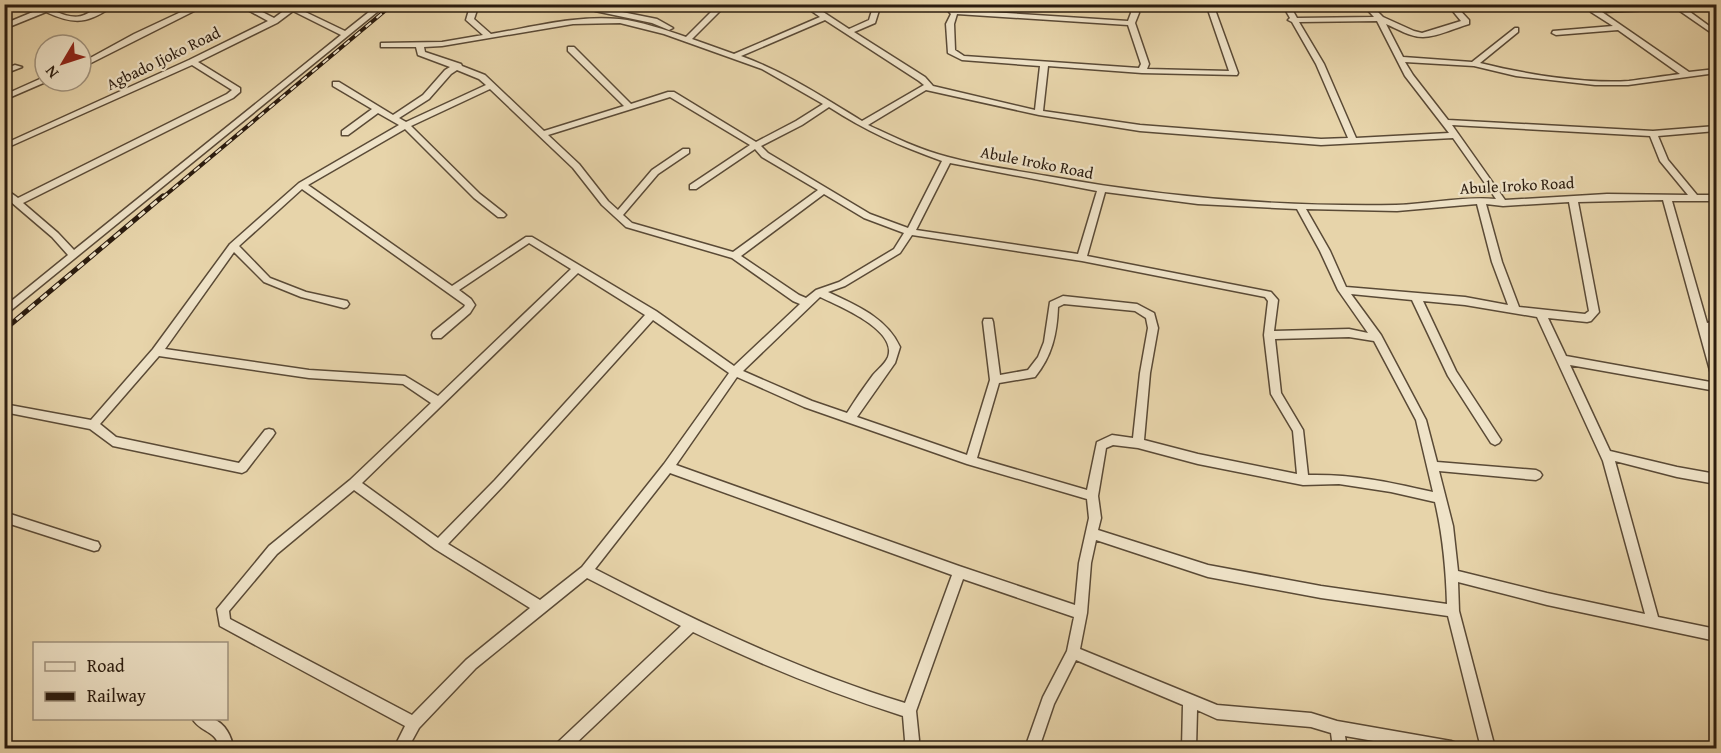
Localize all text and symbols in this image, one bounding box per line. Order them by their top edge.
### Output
street label: Agbado Ijoko Road [102,20,224,96]
north arrow [33,33,93,93]
text: N [38,60,64,84]
street label: Abule Iroko Road [978,139,1096,185]
street label: Abule Iroko Road [1459,170,1575,200]
legend [33,642,228,720]
text: Road [87,652,125,679]
text: Railway [87,682,146,709]

